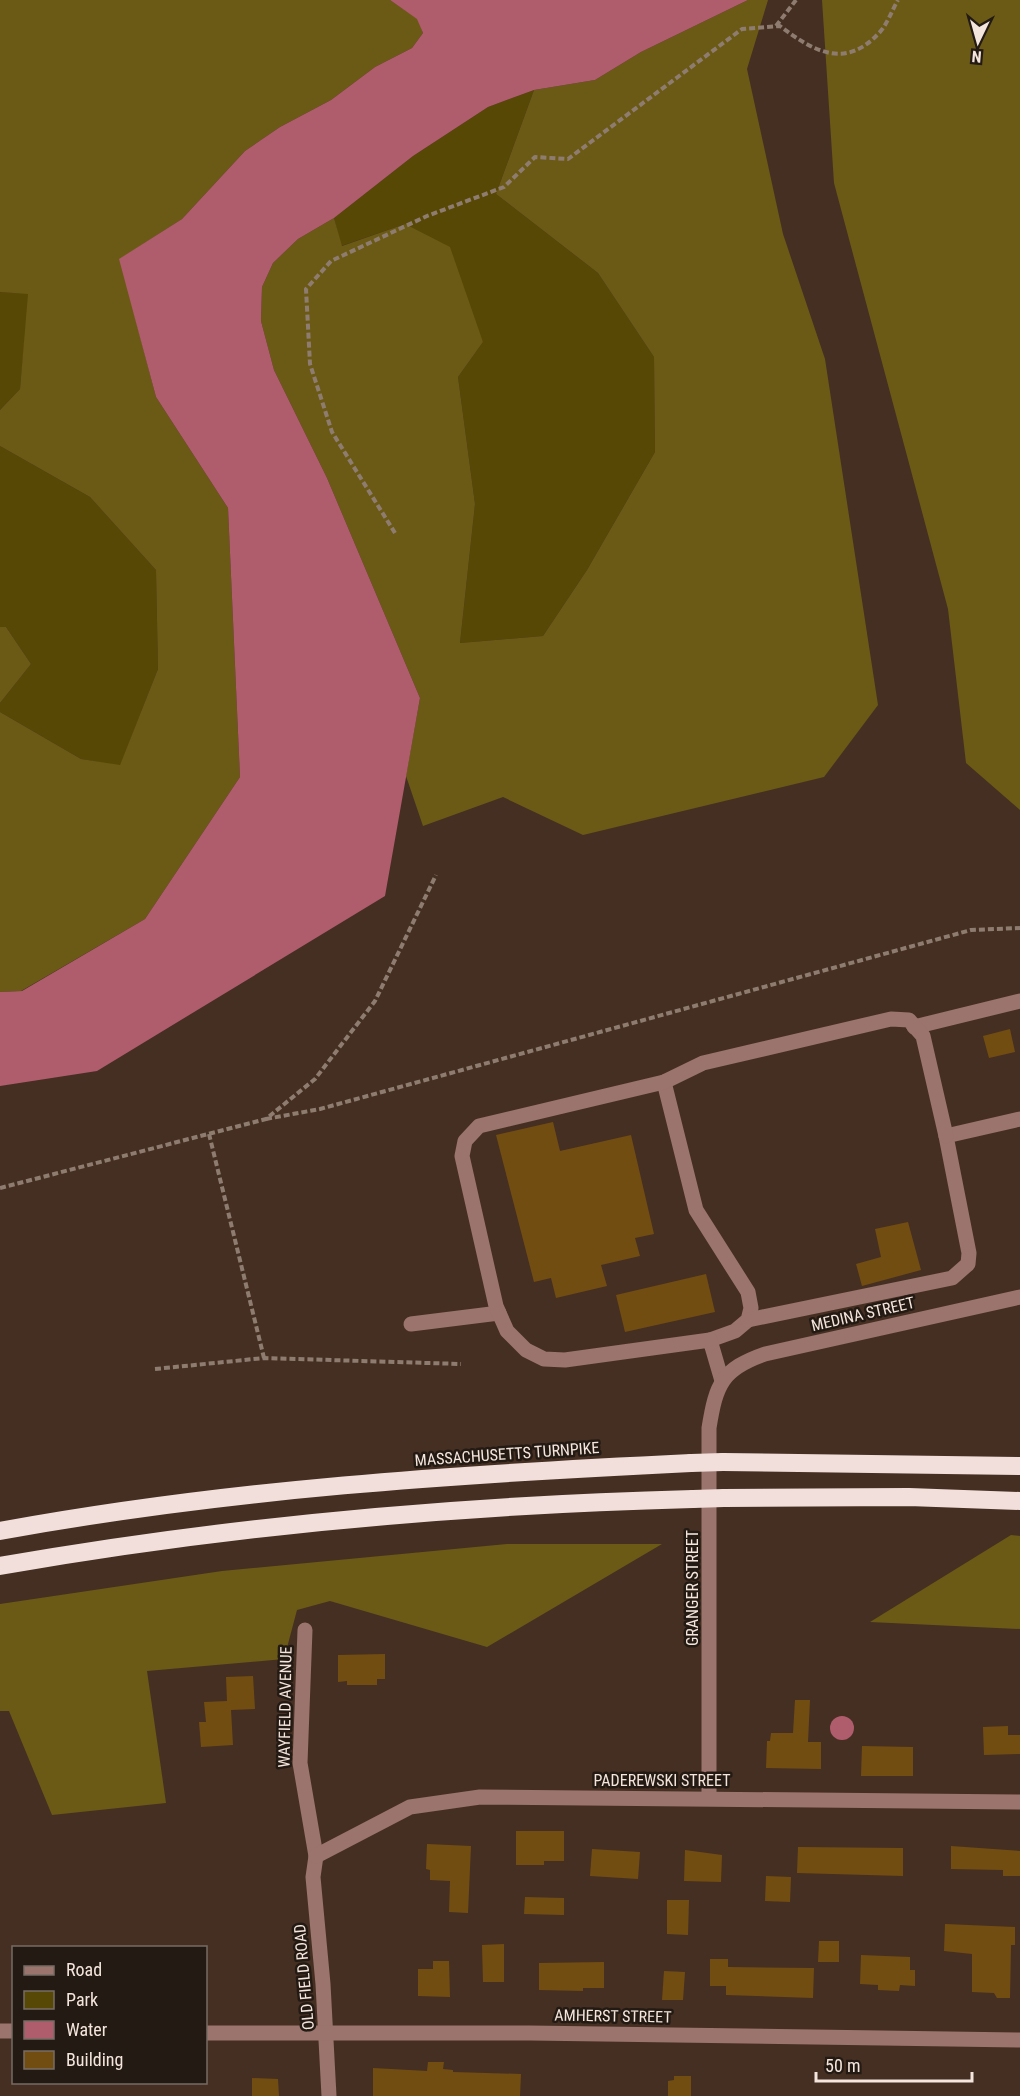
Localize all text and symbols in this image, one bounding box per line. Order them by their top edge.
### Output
north arrow [948,12,1008,72]
text: N [971,47,982,66]
street label: MEDINA STREET [809,1293,917,1335]
street label: MASSACHUSETTS TURNPIKE [414,1438,600,1470]
street label: GRANGER STREET [683,1530,702,1646]
street label: WAYFIELD AVENUE [274,1646,296,1768]
street label: PADEREWSKI STREET [594,1771,730,1790]
street label: OLD FIELD ROAD [290,1923,318,2031]
legend [12,1946,207,2084]
text: Road [66,1959,102,1980]
text: Park [66,1989,98,2010]
street label: AMHERST STREET [554,2005,672,2027]
text: Water [66,2019,108,2040]
scale bar [816,2045,972,2083]
text: Building [66,2049,123,2070]
text: 50 m [825,2055,860,2076]

